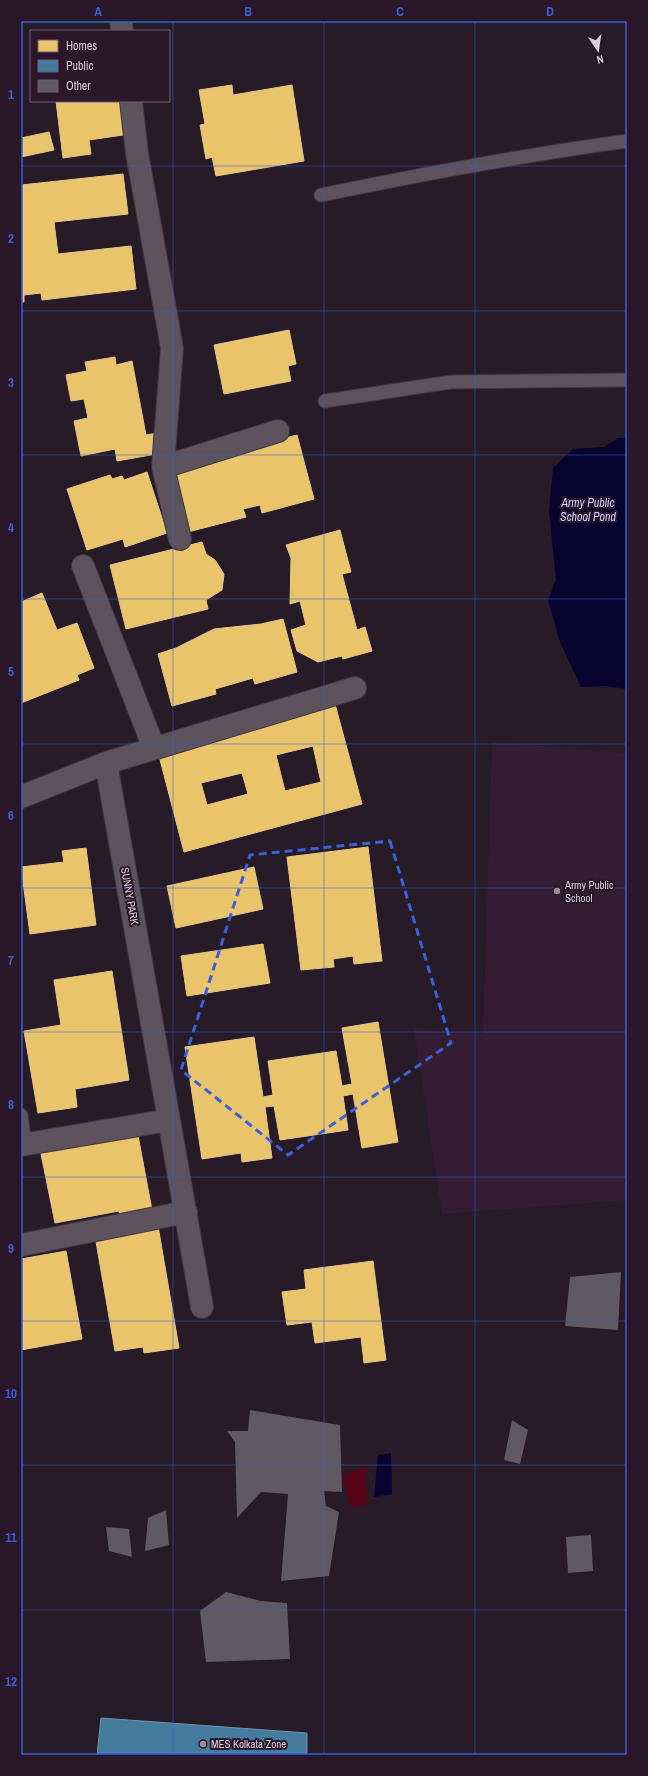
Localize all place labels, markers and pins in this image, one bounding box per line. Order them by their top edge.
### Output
place label: Army Public School [564,878,614,905]
marker: Army Public School [552,886,562,896]
place label: MES Kolkata Zone [211,1737,286,1751]
marker: MES Kolkata Zone [198,1739,208,1749]

